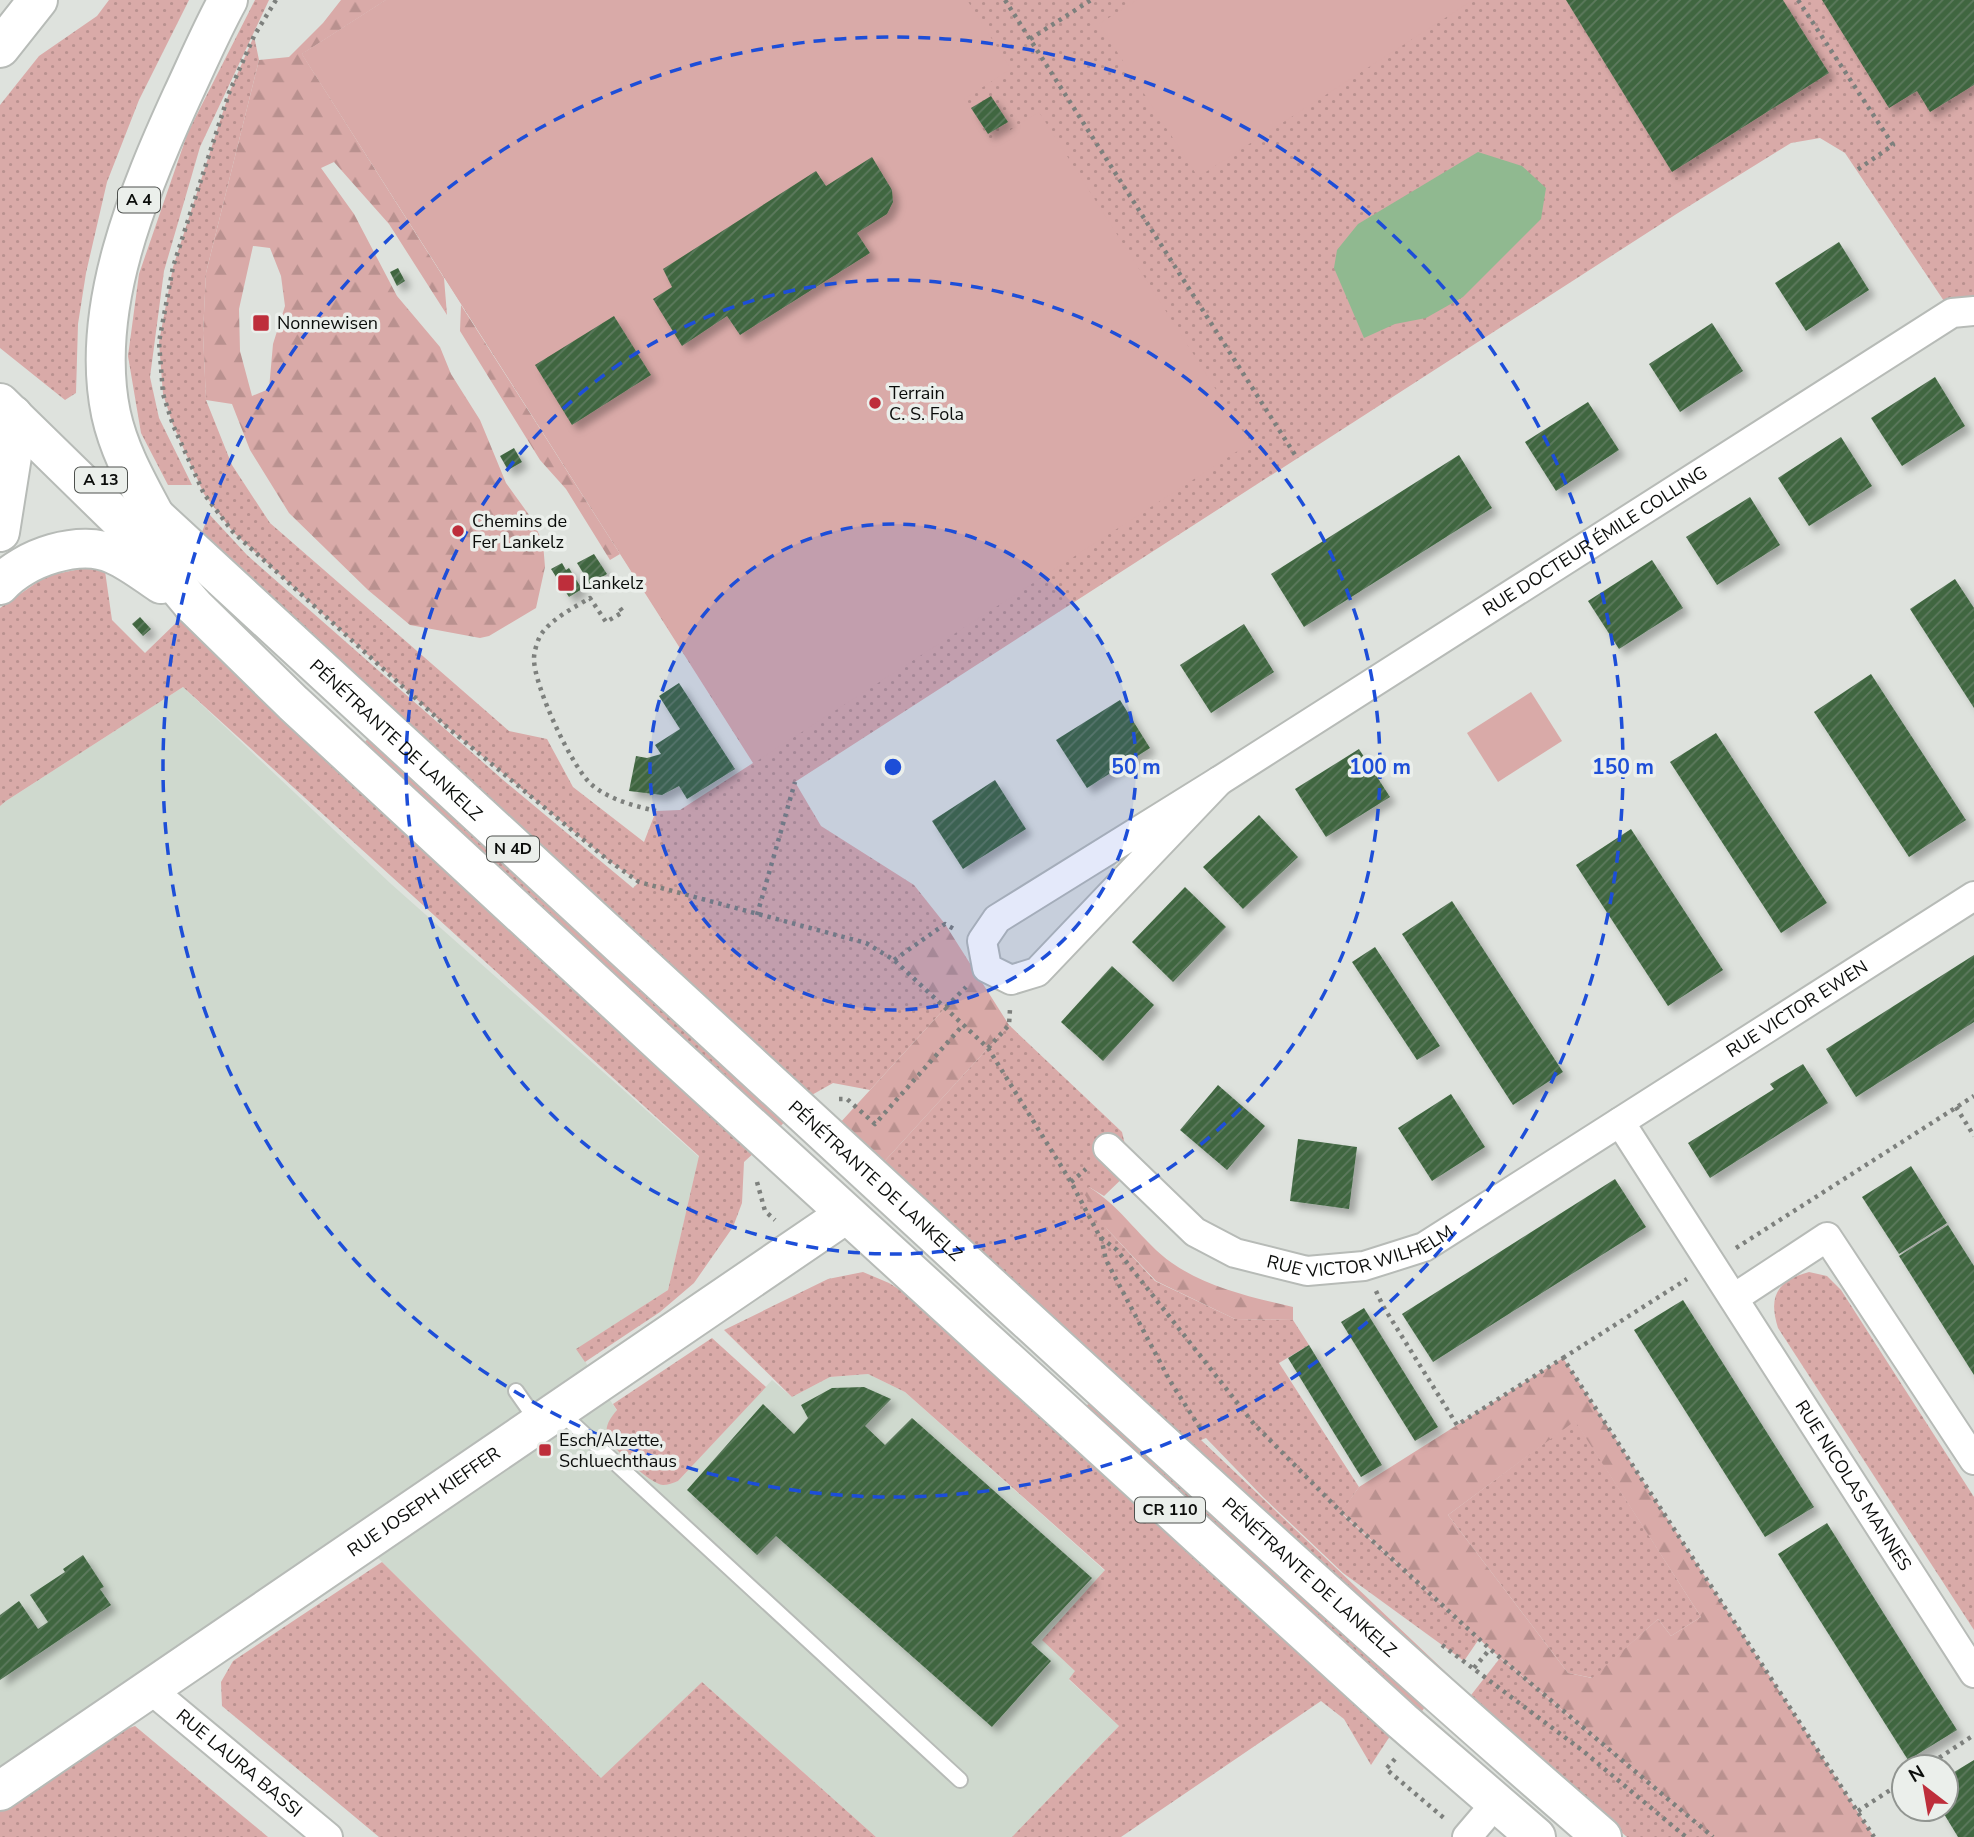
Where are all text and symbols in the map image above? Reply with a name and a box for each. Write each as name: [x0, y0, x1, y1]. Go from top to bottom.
road number: A 4: [118, 188, 160, 212]
place label: Nonnewisen: [277, 311, 378, 335]
marker: Nonnewisen: [251, 313, 271, 333]
place label: Terrain C. S. Fola: [889, 381, 964, 426]
marker: Terrain C. S. Fola: [867, 395, 883, 411]
street label: RUE DOCTEUR ÉMILE COLLING: [1478, 460, 1712, 622]
road number: A 13: [75, 467, 127, 492]
place label: Chemins de Fer Lankelz: [472, 509, 567, 554]
marker: Chemins de Fer Lankelz: [450, 523, 466, 539]
place label: Lankelz: [582, 571, 644, 595]
marker: Lankelz: [556, 573, 576, 593]
street label: PÉNÉTRANTE DE LANKELZ: [305, 654, 488, 826]
text: 50 m: [1111, 753, 1161, 781]
text: 100 m: [1349, 753, 1411, 781]
text: 150 m: [1592, 753, 1654, 781]
centre of rings: [881, 755, 905, 779]
road number: N 4D: [487, 836, 539, 862]
street label: RUE VICTOR EWEN: [1722, 955, 1873, 1063]
street label: PÉNÉTRANTE DE LANKELZ: [783, 1095, 967, 1266]
street label: RUE VICTOR WILHELM: [1264, 1220, 1458, 1283]
street label: RUE NICOLAS MANNES: [1790, 1395, 1917, 1575]
place label: Esch/Alzette, Schluechthaus: [559, 1428, 677, 1473]
street label: RUE JOSEPH KIEFFER: [343, 1441, 505, 1563]
marker: Esch/Alzette, Schluechthaus: [537, 1442, 553, 1458]
street label: PÉNÉTRANTE DE LANKELZ: [1217, 1492, 1402, 1663]
road number: CR 110: [1135, 1498, 1205, 1522]
street label: RUE LAURA BASSI: [171, 1704, 307, 1823]
north arrow: [1890, 1753, 1960, 1823]
text: N: [1904, 1759, 1930, 1789]

